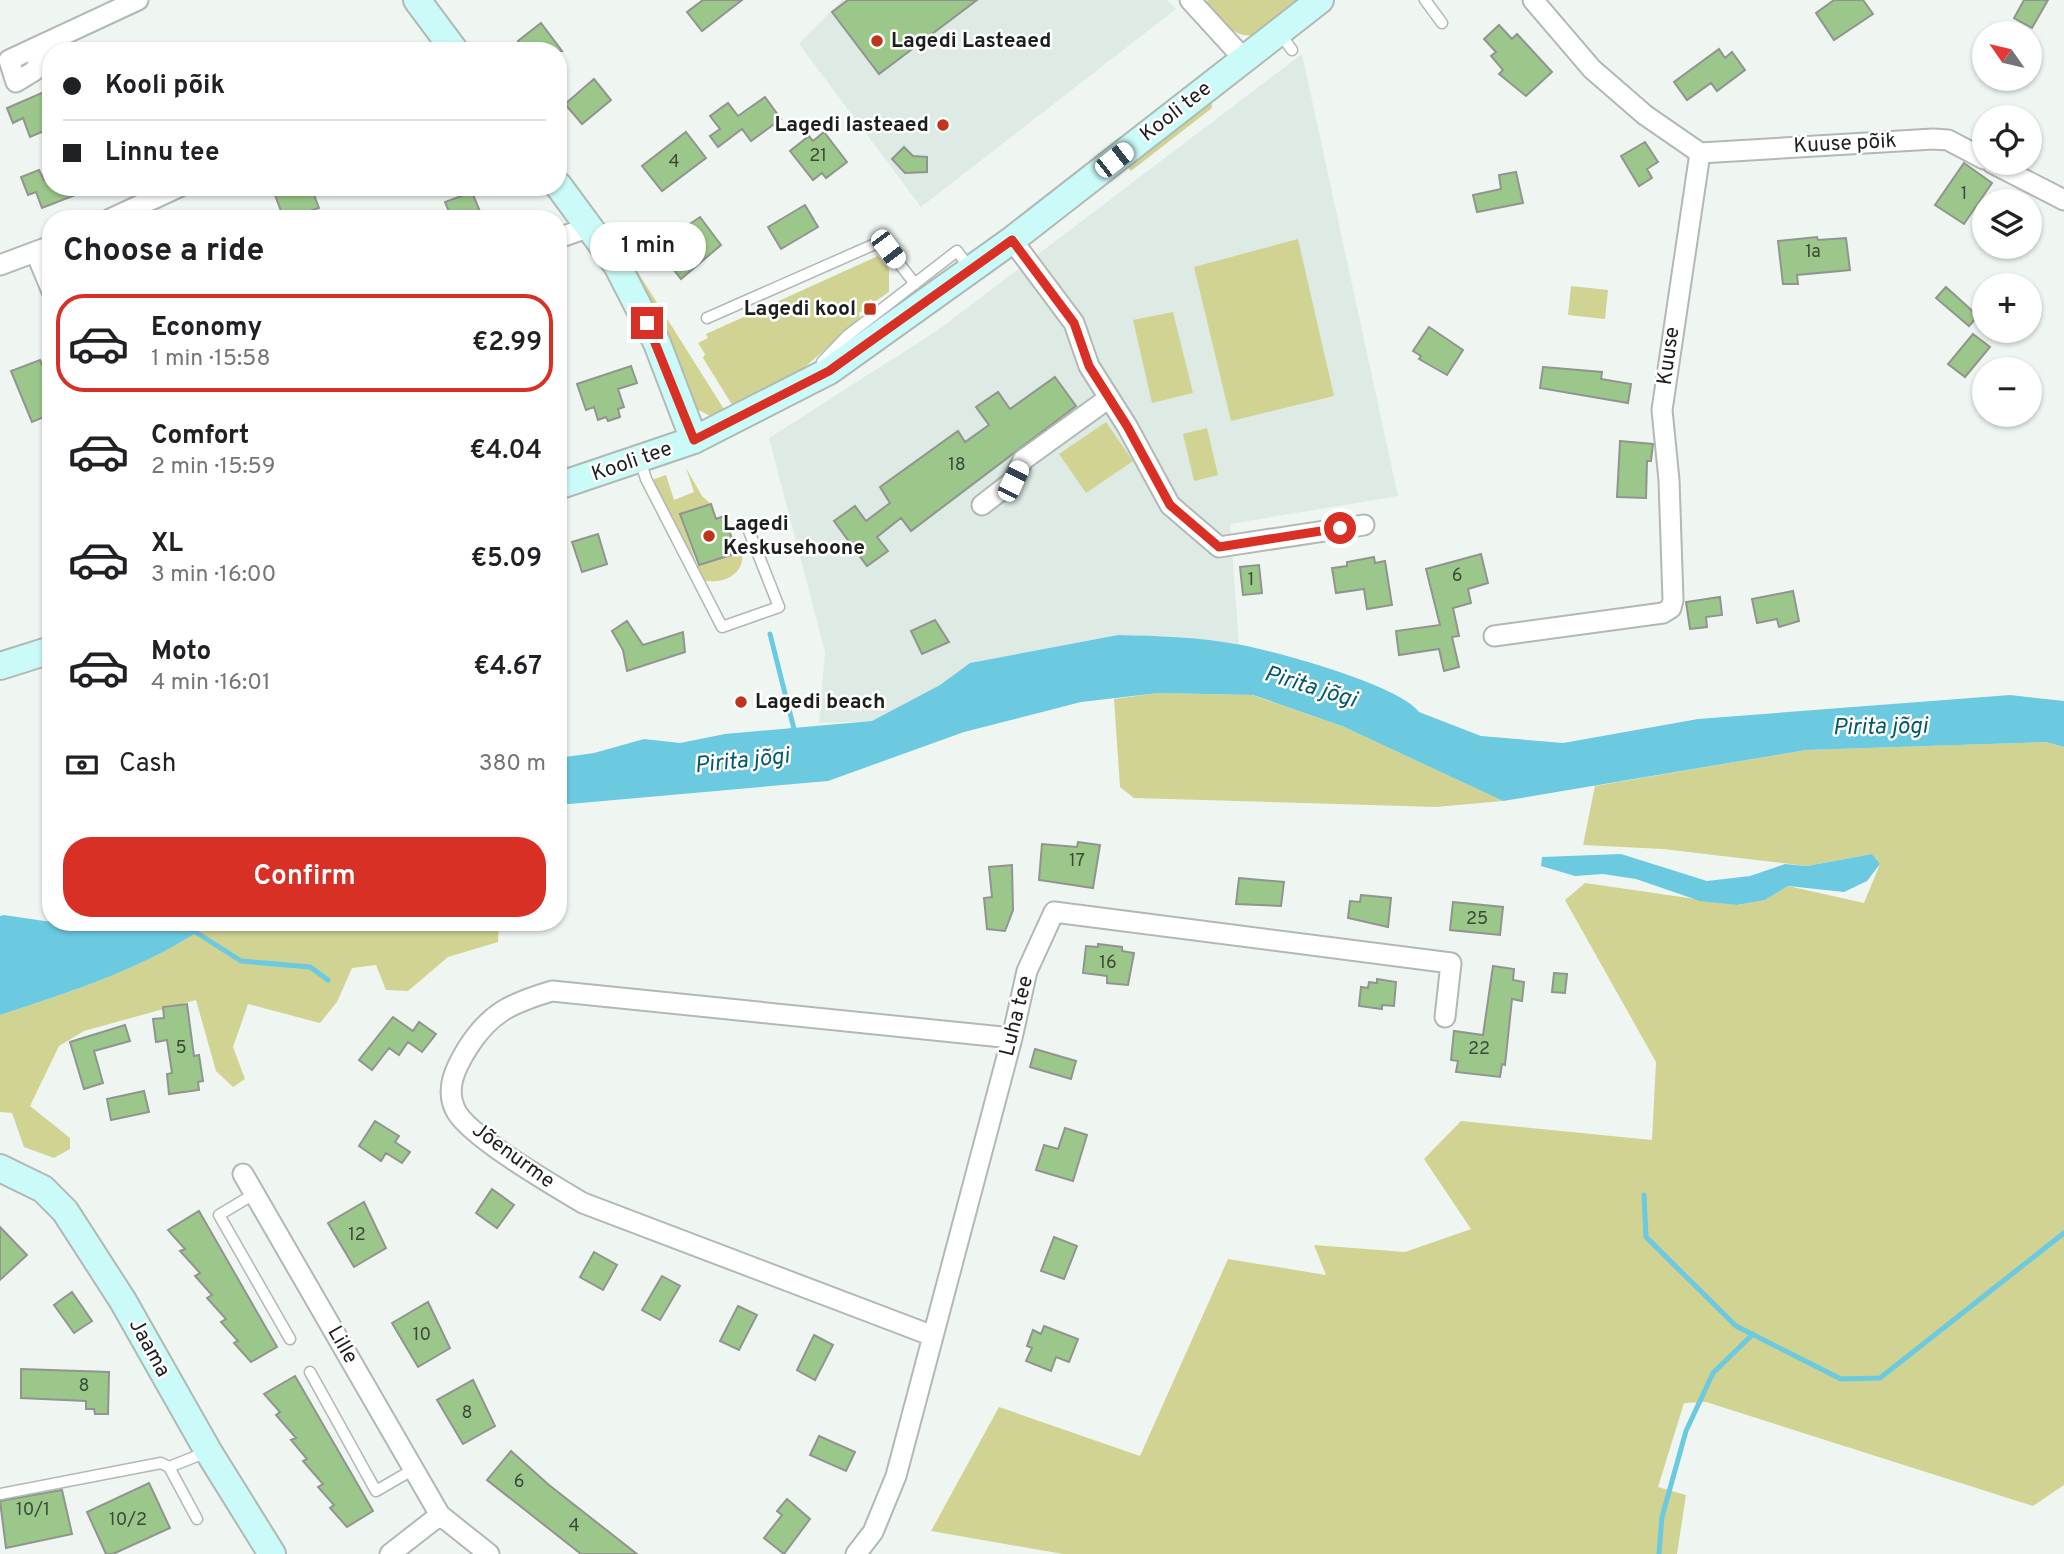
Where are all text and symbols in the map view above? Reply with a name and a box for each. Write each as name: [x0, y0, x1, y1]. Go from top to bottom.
north arrow: [1972, 21, 2042, 91]
map controls: [1972, 21, 2042, 427]
place label: Lagedi Lasteaed: [891, 28, 1051, 55]
marker: Lagedi Lasteaed: [869, 33, 885, 49]
text: Kooli põik: [105, 70, 225, 103]
street label: Kooli tee: [1135, 76, 1217, 148]
button: locate: [1972, 105, 2042, 175]
place label: Lagedi lasteaed: [774, 112, 929, 139]
marker: Lagedi lasteaed: [935, 117, 951, 133]
street label: Kuuse põik: [1793, 128, 1897, 160]
text: Linnu tee: [105, 137, 219, 170]
car: [1091, 139, 1138, 181]
house number: 21: [809, 145, 827, 168]
house number: 4: [668, 151, 680, 174]
house number: 1: [1961, 183, 1967, 206]
button: layers: [1972, 189, 2042, 259]
callout: 1 min: [589, 222, 705, 270]
car: [867, 226, 910, 272]
text: Choose a ride: [63, 232, 264, 272]
text: 1 min: [621, 232, 675, 261]
house number: 1a: [1805, 241, 1821, 264]
button: +: [1972, 273, 2042, 343]
place label: Lagedi kool: [744, 296, 856, 323]
marker: Lagedi kool: [862, 301, 878, 317]
route end: [631, 307, 663, 339]
icon: car: [67, 312, 130, 375]
text: Economy: [151, 312, 262, 345]
street label: Kuuse: [1652, 325, 1686, 387]
text: €2.99: [472, 327, 542, 360]
text: 1 min · 15:58: [151, 345, 270, 374]
button: −: [1972, 357, 2042, 427]
icon: car: [67, 420, 130, 483]
text: Comfort: [151, 420, 249, 453]
text: €4.04: [469, 435, 542, 468]
street label: Kooli tee: [588, 436, 676, 488]
text: 2 min · 15:59: [151, 453, 275, 482]
house number: 18: [948, 454, 966, 477]
car: [995, 458, 1032, 504]
place label: Lagedi Keskusehoone: [723, 511, 865, 562]
route start: [1324, 512, 1356, 544]
icon: car: [67, 528, 130, 591]
text: XL: [151, 528, 183, 561]
marker: Lagedi Keskusehoone: [701, 528, 717, 544]
text: €5.09: [471, 543, 542, 576]
text: 3 min · 16:00: [151, 561, 276, 590]
house number: 6: [1452, 565, 1462, 588]
house number: 1: [1248, 569, 1254, 592]
icon: car: [67, 636, 130, 699]
text: Moto: [151, 636, 211, 669]
text: €4.67: [474, 651, 542, 684]
water label: Pirita jõgi: [1260, 660, 1361, 716]
text: 4 min · 16:01: [151, 669, 271, 698]
place label: Lagedi beach: [755, 689, 885, 716]
marker: Lagedi beach: [733, 694, 749, 710]
water label: Pirita jõgi: [1832, 713, 1929, 743]
water label: Pirita jõgi: [693, 742, 792, 781]
icon: cash: [63, 746, 101, 784]
text: Cash: [119, 748, 176, 781]
text: 380 m: [479, 750, 546, 779]
button: Confirm: [63, 837, 546, 917]
house number: 17: [1069, 850, 1085, 873]
house number: 25: [1466, 908, 1488, 931]
house number: 16: [1099, 952, 1117, 975]
street label: Luha tee: [994, 973, 1040, 1059]
house number: 5: [175, 1037, 187, 1060]
house number: 22: [1468, 1038, 1490, 1061]
street label: Jõenurme: [466, 1117, 560, 1195]
house number: 12: [348, 1224, 366, 1247]
street label: Jaama: [122, 1314, 176, 1382]
street label: Lille: [320, 1321, 364, 1369]
house number: 10: [413, 1324, 431, 1347]
house number: 8: [79, 1375, 90, 1398]
house number: 8: [462, 1402, 473, 1425]
house number: 6: [514, 1471, 524, 1494]
house number: 10/1: [16, 1499, 50, 1522]
house number: 10/2: [109, 1509, 147, 1532]
house number: 4: [568, 1515, 580, 1538]

